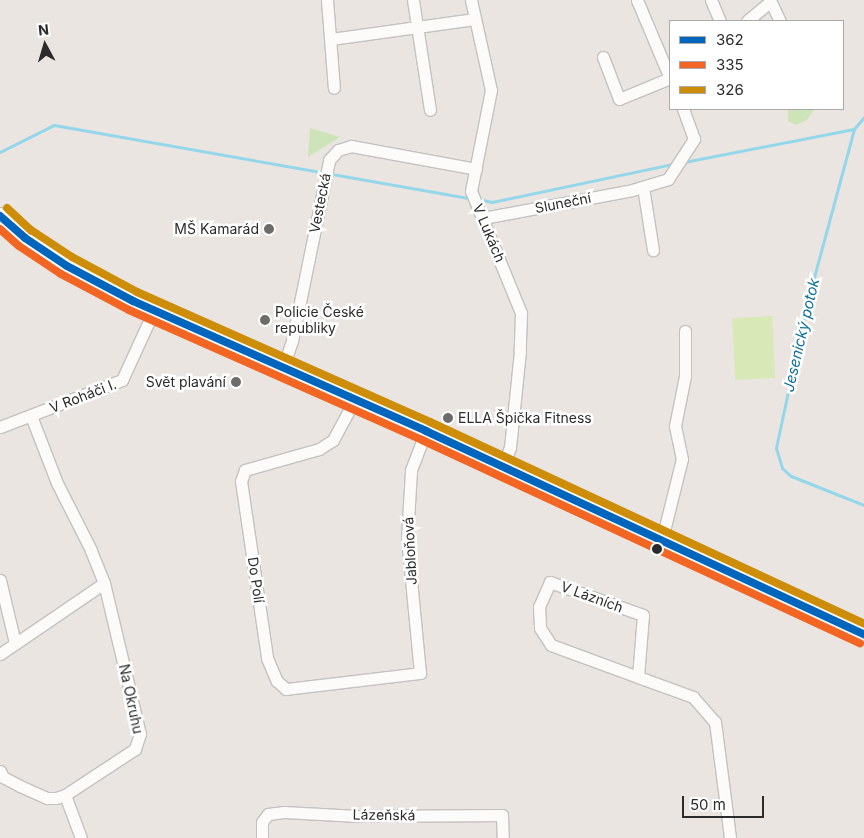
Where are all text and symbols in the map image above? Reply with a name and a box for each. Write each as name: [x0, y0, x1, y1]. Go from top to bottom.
north arrow: [20, 20, 70, 70]
legend: [669, 20, 844, 110]
text: N: [37, 21, 50, 39]
text: 362: [716, 30, 744, 49]
text: 335: [716, 55, 744, 74]
text: 326: [716, 80, 744, 99]
street label: Vestecká: [306, 172, 334, 234]
street label: Sluneční: [534, 189, 592, 217]
street label: V Lukách: [469, 201, 509, 265]
place label: MŠ Kamarád: [174, 221, 259, 237]
marker: MŠ Kamarád: [263, 223, 275, 235]
water label: Jesenický potok: [779, 276, 823, 394]
place label: Policie České republiky: [275, 304, 364, 336]
marker: Policie České republiky: [259, 314, 271, 326]
place label: Svět plavání: [146, 374, 226, 390]
street label: V Roháči I.: [47, 376, 119, 416]
marker: Svět plavání: [230, 376, 242, 388]
place label: ELLA Špička Fitness: [458, 410, 592, 426]
marker: ELLA Špička Fitness: [442, 412, 454, 424]
street label: Jabloňová: [400, 516, 420, 586]
unlabelled marker: [652, 544, 662, 554]
street label: Do Polí: [244, 556, 268, 604]
street label: V Lázních: [559, 578, 625, 616]
street label: Na Okruhu: [115, 663, 147, 735]
scale bar: [684, 786, 766, 818]
text: 50 m: [690, 795, 726, 814]
street label: Lázeňská: [353, 806, 415, 824]

